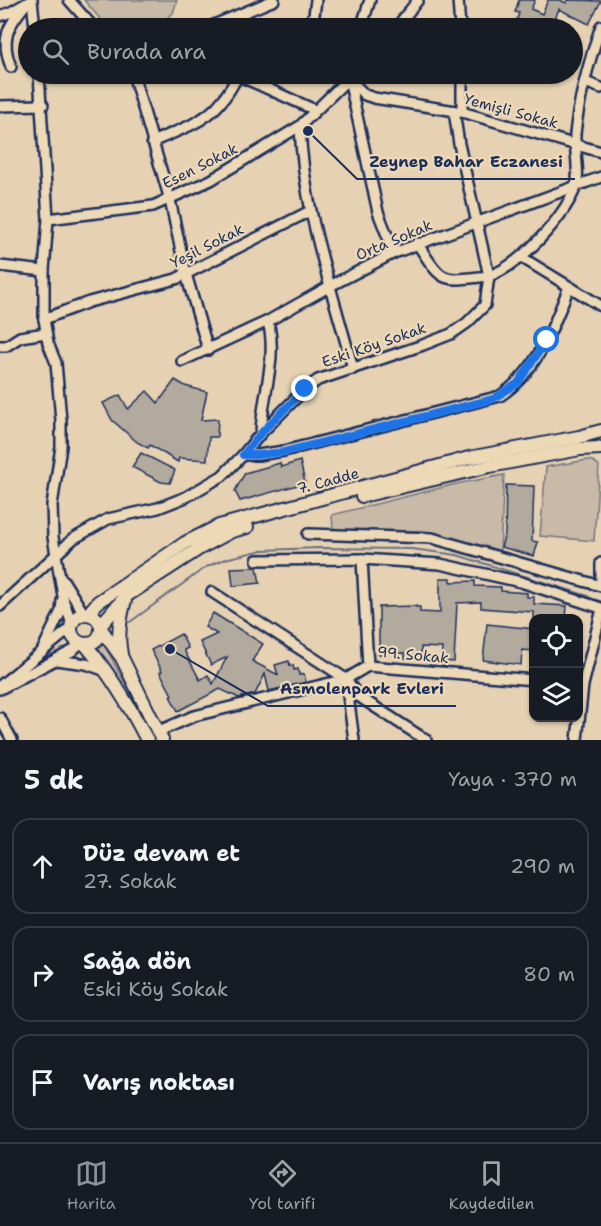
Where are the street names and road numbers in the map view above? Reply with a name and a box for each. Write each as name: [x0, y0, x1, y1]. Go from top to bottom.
street label: Yemişli Sokak: [462, 89, 560, 133]
street label: Esen Sokak: [159, 138, 241, 194]
street label: Orta Sokak: [353, 215, 435, 265]
street label: Yeşil Sokak: [167, 219, 247, 273]
street label: Eski Köy Sokak: [319, 318, 429, 372]
street label: 7. Cadde: [295, 463, 361, 499]
street label: 99. Sokak: [376, 642, 450, 668]

